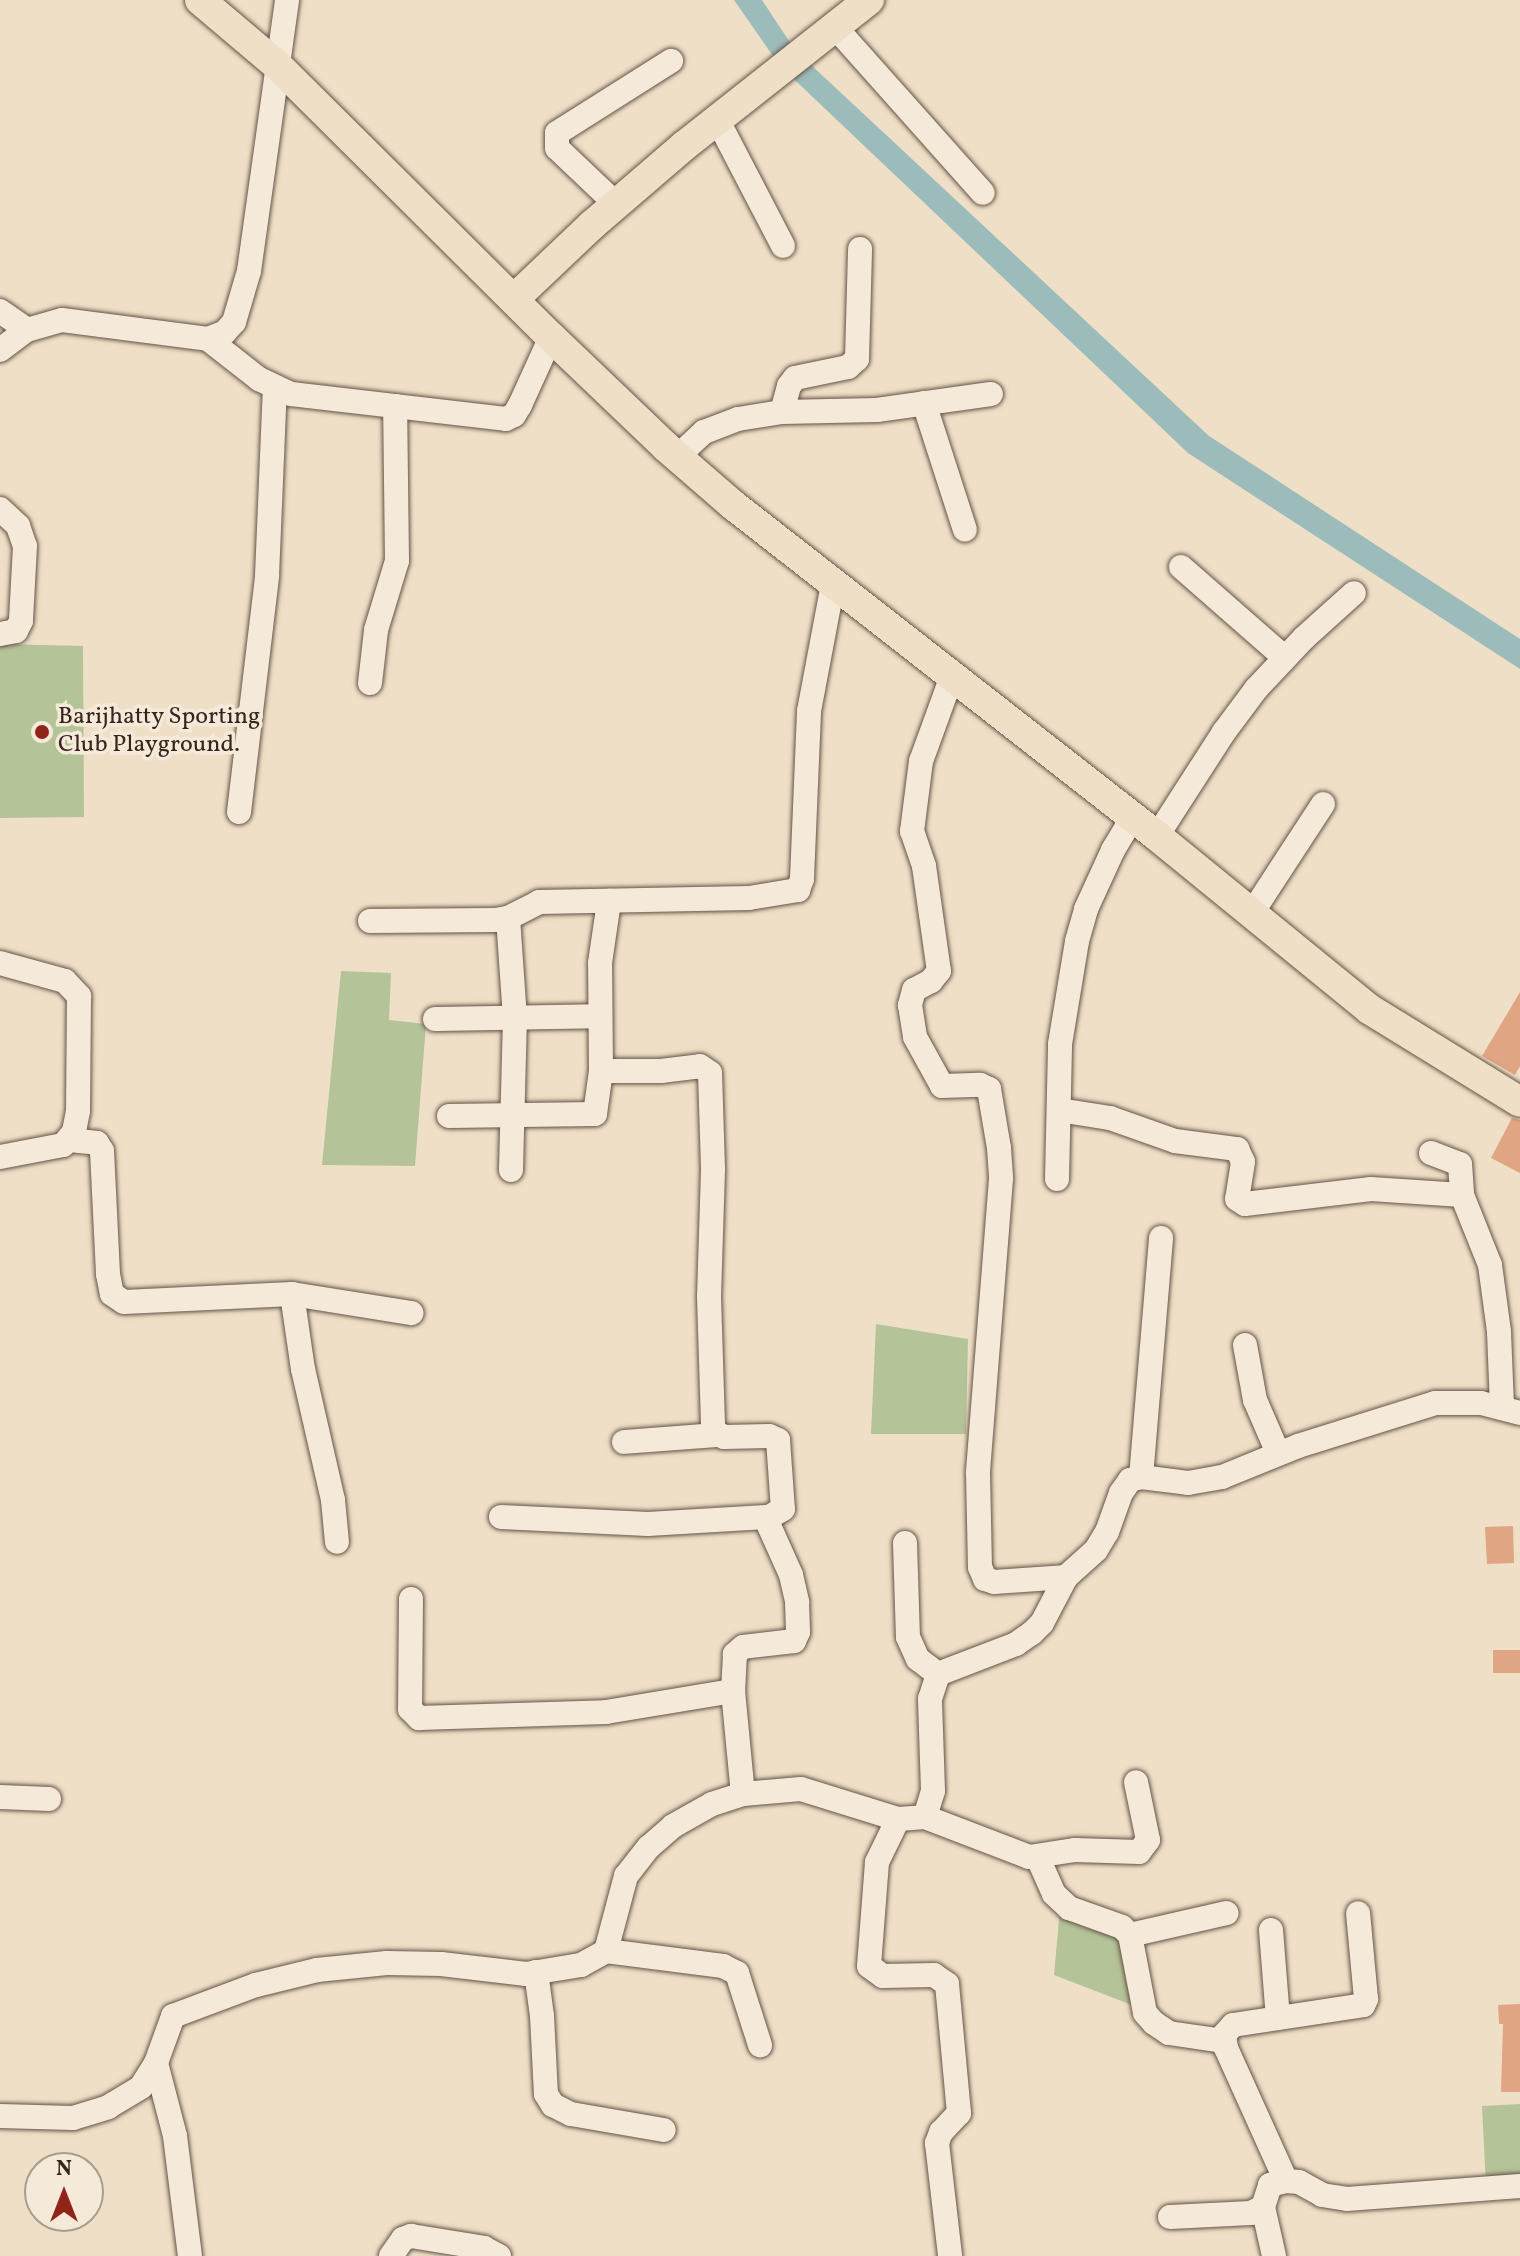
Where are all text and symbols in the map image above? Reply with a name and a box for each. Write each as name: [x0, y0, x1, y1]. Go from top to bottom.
place label: Barijhatty Sporting Club Playground.: [58, 704, 261, 760]
marker: Barijhatty Sporting Club Playground.: [33, 723, 51, 741]
north arrow: [24, 2152, 104, 2232]
text: N: [56, 2154, 72, 2185]

